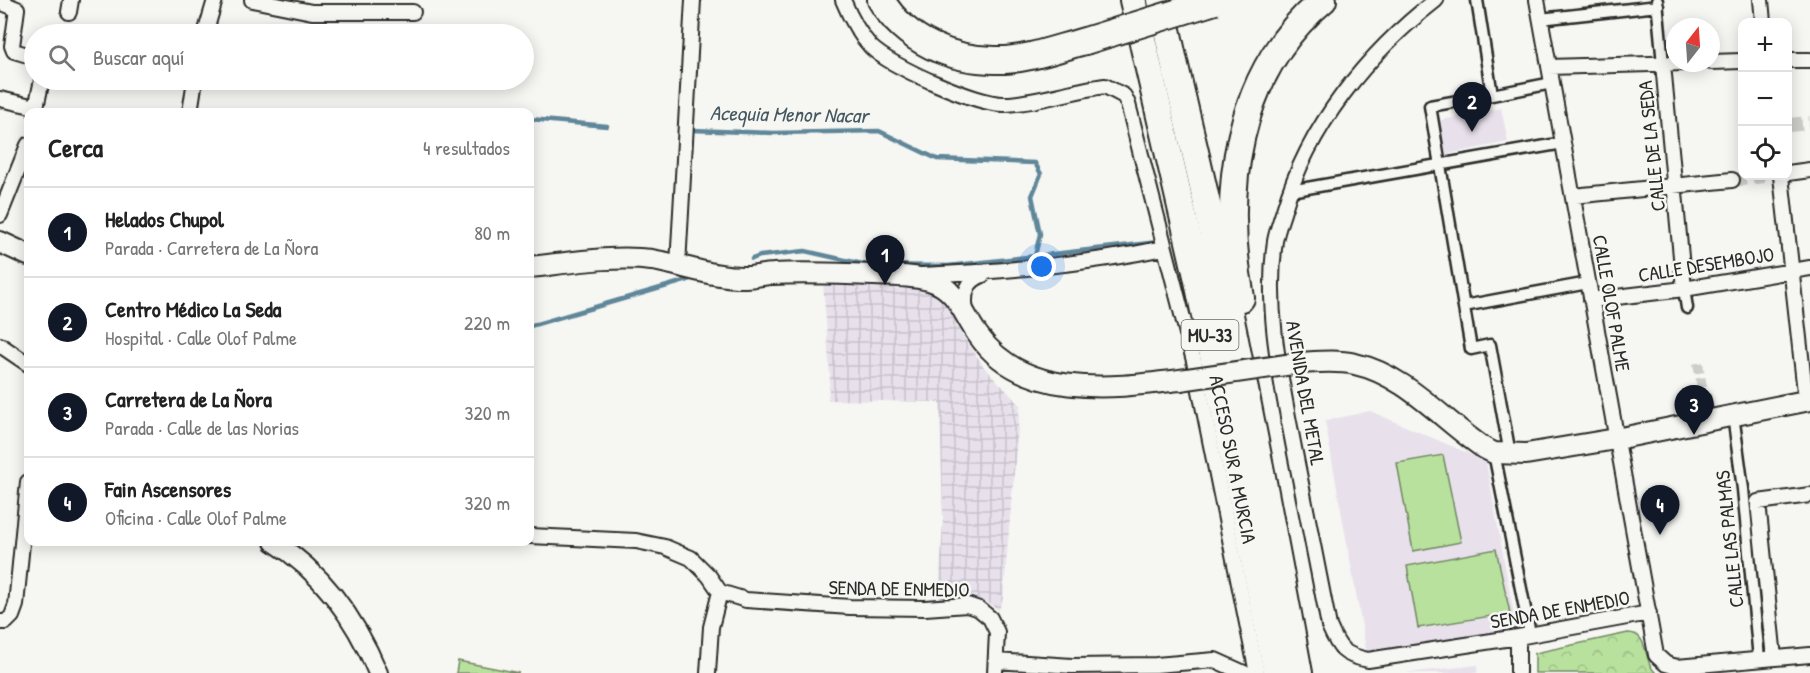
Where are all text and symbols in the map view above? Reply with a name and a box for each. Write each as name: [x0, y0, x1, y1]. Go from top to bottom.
north arrow: [1666, 18, 1720, 72]
map controls: [1738, 18, 1792, 180]
button: +: [1738, 18, 1792, 72]
search box: [24, 24, 534, 90]
icon: search: [45, 41, 78, 74]
text: Buscar aquí: [93, 42, 185, 72]
button: −: [1738, 72, 1792, 126]
street label: CALLE DE LA SEDA: [1631, 79, 1671, 213]
pin: 2: [1452, 82, 1492, 132]
water label: Acequia Menor Nacar: [710, 98, 871, 130]
button: locate: [1738, 126, 1792, 180]
text: Cerca: [48, 130, 103, 165]
text: 4 resultados: [423, 134, 510, 161]
text: Helados Chupol: [105, 204, 224, 234]
text: 1: [64, 219, 71, 246]
text: 80 m: [474, 219, 510, 246]
street label: CALLE OLOF PALME: [1587, 233, 1637, 374]
text: Parada · Carretera de La Ñora: [105, 234, 318, 261]
pin: 1: [866, 236, 904, 285]
street label: CALLE DESEMBOJO: [1636, 240, 1776, 288]
your location: [1027, 252, 1056, 281]
text: Centro Médico La Seda: [105, 294, 281, 324]
text: 2: [63, 309, 72, 336]
text: 220 m: [464, 309, 510, 336]
street label: AVENIDA DEL METAL: [1280, 318, 1332, 468]
road number: MU-33: [1182, 320, 1238, 350]
text: Hospital · Calle Olof Palme: [105, 324, 297, 351]
street label: ACCESO SUR A MURCIA: [1204, 372, 1264, 546]
text: Carretera de La Ñora: [105, 384, 272, 414]
pin: 3: [1674, 386, 1714, 435]
text: 3: [63, 399, 72, 426]
text: 320 m: [465, 399, 510, 426]
text: Parada · Calle de las Norias: [105, 414, 299, 441]
street label: CALLE LAS PALMAS: [1708, 469, 1750, 609]
text: Fain Ascensores: [105, 474, 231, 504]
pin: 4: [1640, 486, 1680, 535]
text: 4: [64, 489, 71, 516]
text: 320 m: [465, 489, 510, 516]
text: Oficina · Calle Olof Palme: [105, 504, 287, 531]
street label: SENDA DE ENMEDIO: [828, 573, 970, 603]
street label: SENDA DE ENMEDIO: [1488, 583, 1632, 635]

